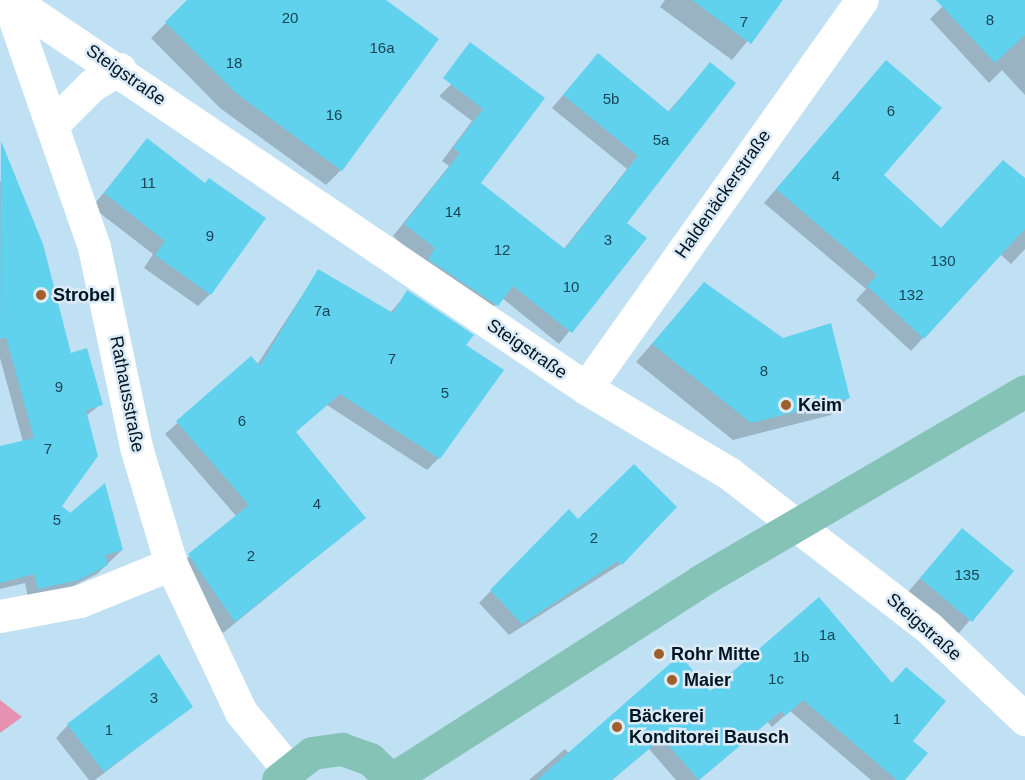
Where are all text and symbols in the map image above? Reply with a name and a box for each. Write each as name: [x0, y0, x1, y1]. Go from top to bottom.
house number: 20: [282, 9, 298, 27]
house number: 8: [986, 11, 994, 29]
house number: 7: [740, 13, 748, 31]
house number: 16a: [369, 39, 395, 57]
street label: Steigstraße: [82, 40, 170, 110]
house number: 18: [226, 54, 242, 72]
house number: 5b: [603, 90, 619, 108]
house number: 6: [887, 102, 895, 120]
house number: 16: [326, 106, 342, 124]
street label: Haldenäckerstraße: [671, 126, 775, 262]
house number: 5a: [653, 131, 669, 149]
house number: 4: [832, 167, 840, 185]
house number: 11: [140, 174, 156, 192]
house number: 14: [445, 203, 461, 221]
house number: 9: [206, 227, 214, 245]
house number: 3: [604, 231, 612, 249]
house number: 12: [494, 241, 510, 259]
house number: 130: [930, 252, 956, 270]
house number: 10: [563, 278, 579, 296]
place label: Strobel: [53, 284, 115, 306]
house number: 132: [898, 286, 924, 304]
marker: Strobel: [34, 288, 48, 302]
house number: 7a: [314, 302, 330, 320]
street label: Steigstraße: [483, 314, 571, 384]
street label: Rathausstraße: [105, 334, 149, 454]
house number: 7: [388, 350, 396, 368]
house number: 8: [760, 362, 768, 380]
house number: 9: [55, 378, 63, 396]
house number: 5: [441, 384, 449, 402]
place label: Keim: [798, 394, 842, 416]
marker: Keim: [779, 398, 793, 412]
house number: 6: [238, 412, 246, 430]
house number: 7: [44, 440, 52, 458]
house number: 4: [313, 495, 321, 513]
house number: 5: [53, 511, 61, 529]
house number: 2: [590, 529, 598, 547]
house number: 2: [247, 547, 255, 565]
house number: 135: [954, 566, 980, 584]
street label: Steigstraße: [882, 589, 966, 665]
house number: 1a: [819, 626, 835, 644]
place label: Rohr Mitte: [671, 643, 760, 665]
marker: Rohr Mitte: [652, 647, 666, 661]
house number: 1b: [793, 648, 809, 666]
place label: Maier: [684, 669, 731, 691]
house number: 1c: [768, 670, 784, 688]
marker: Maier: [665, 673, 679, 687]
house number: 3: [150, 689, 158, 707]
place label: Bäckerei Konditorei Bausch: [629, 706, 789, 748]
house number: 1: [893, 710, 901, 728]
marker: Bäckerei Konditorei Bausch: [610, 720, 624, 734]
house number: 1: [105, 721, 113, 739]

